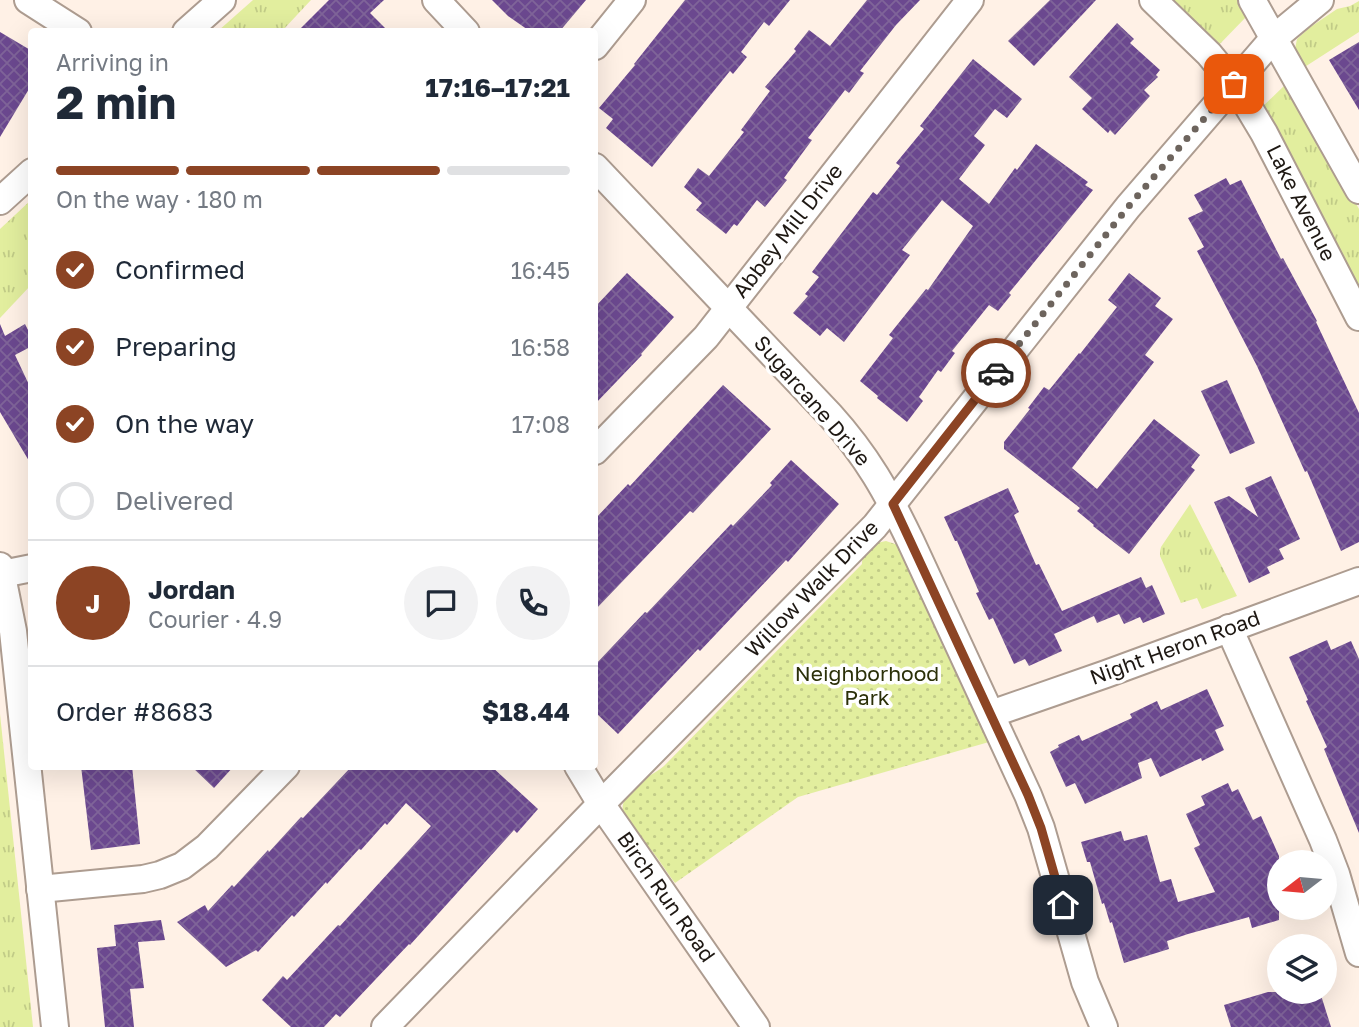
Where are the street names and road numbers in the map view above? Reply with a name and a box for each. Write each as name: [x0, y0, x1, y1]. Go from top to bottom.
street label: Lake Avenue: [1261, 140, 1342, 265]
street label: Abbey Mill Drive: [727, 158, 848, 303]
street label: Sugarcane Drive: [749, 330, 877, 471]
street label: Willow Walk Drive: [739, 514, 883, 662]
street label: Night Heron Road: [1086, 604, 1263, 690]
street label: Birch Run Road: [612, 826, 721, 967]

